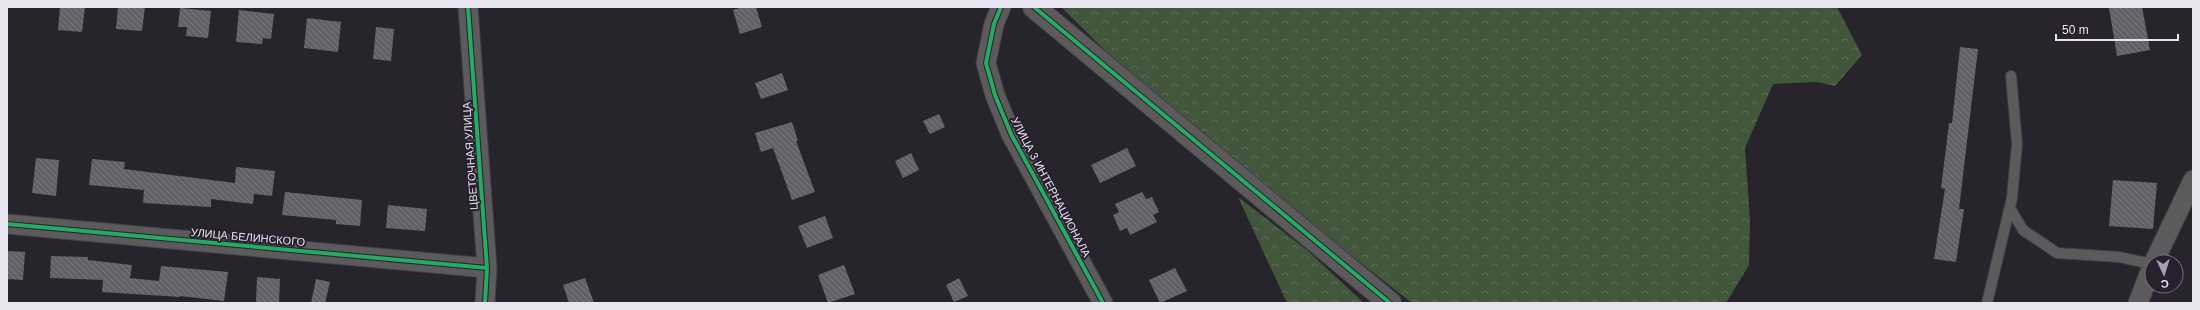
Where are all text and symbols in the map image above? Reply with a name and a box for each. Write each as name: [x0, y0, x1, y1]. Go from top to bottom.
scale bar: [2056, 16, 2178, 42]
text: 50 m: [2062, 23, 2089, 37]
street label: ЦВЕТОЧНАЯ УЛИЦА: [460, 101, 480, 210]
street label: УЛИЦА 3 ИНТЕРНАЦИОНАЛА: [1009, 115, 1093, 260]
street label: УЛИЦА БЕЛИНСКОГО: [190, 226, 306, 248]
north arrow: [2144, 254, 2184, 294]
text: С: [2160, 278, 2169, 290]

